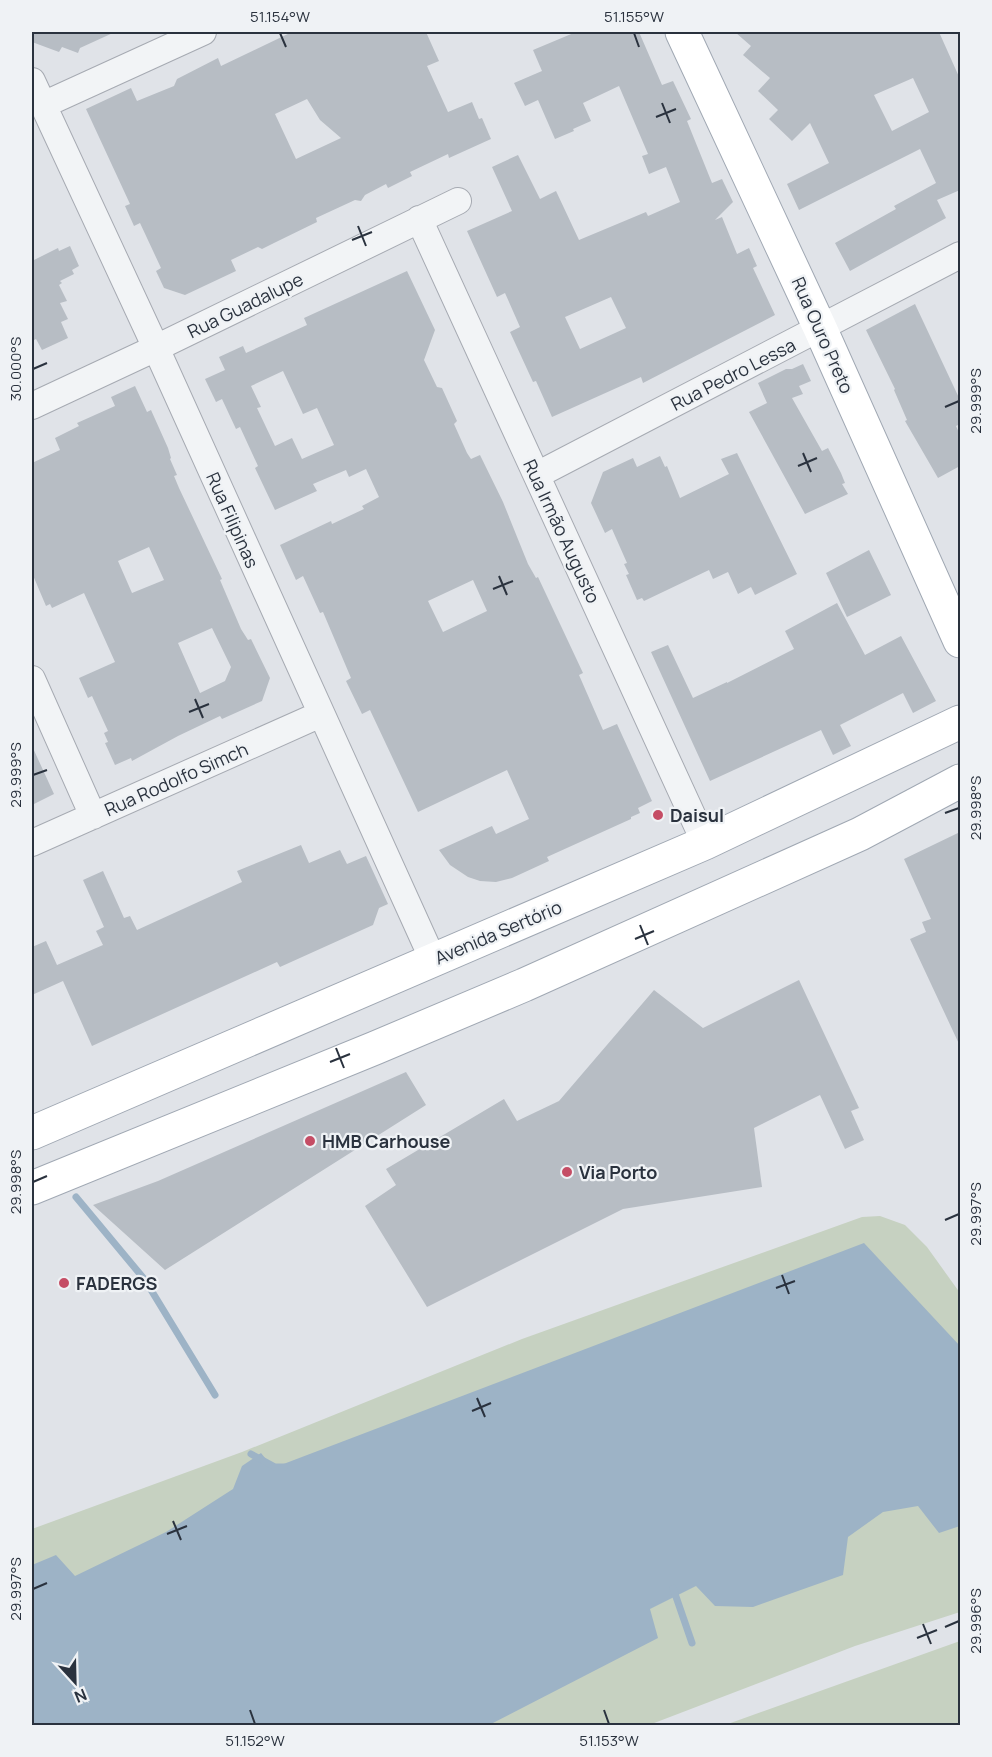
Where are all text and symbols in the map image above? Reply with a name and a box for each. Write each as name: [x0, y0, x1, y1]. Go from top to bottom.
text: 51.154°W: [250, 6, 310, 27]
text: 51.155°W: [604, 6, 664, 27]
street label: Rua Guadalupe: [183, 267, 307, 343]
street label: Rua Ouro Preto: [787, 273, 859, 397]
street label: Rua Pedro Lessa: [667, 332, 799, 416]
text: 30.000°S: [5, 337, 26, 401]
text: 29.999°S: [965, 368, 986, 434]
street label: Rua Irmão Augusto: [518, 455, 606, 607]
street label: Rua Filipinas: [201, 468, 265, 572]
street label: Rua Rodolfo Simch: [101, 737, 251, 821]
text: 29.999°S: [5, 742, 26, 808]
text: 29.998°S: [965, 776, 986, 840]
place label: Daisul: [670, 803, 724, 827]
marker: Daisul: [651, 808, 665, 822]
street label: Avenida Sertório: [431, 894, 565, 970]
place label: HMB Carhouse: [322, 1129, 451, 1153]
marker: HMB Carhouse: [303, 1134, 317, 1148]
text: 29.998°S: [5, 1150, 26, 1214]
place label: Via Porto: [579, 1160, 657, 1184]
marker: Via Porto: [560, 1165, 574, 1179]
text: 29.997°S: [965, 1182, 986, 1246]
place label: FADERGS: [76, 1271, 158, 1295]
marker: FADERGS: [57, 1276, 71, 1290]
text: 29.997°S: [5, 1557, 26, 1621]
text: 29.996°S: [965, 1588, 986, 1654]
north arrow: [45, 1652, 105, 1712]
text: N: [71, 1684, 90, 1708]
text: 51.152°W: [225, 1730, 285, 1751]
text: 51.153°W: [579, 1730, 639, 1751]

